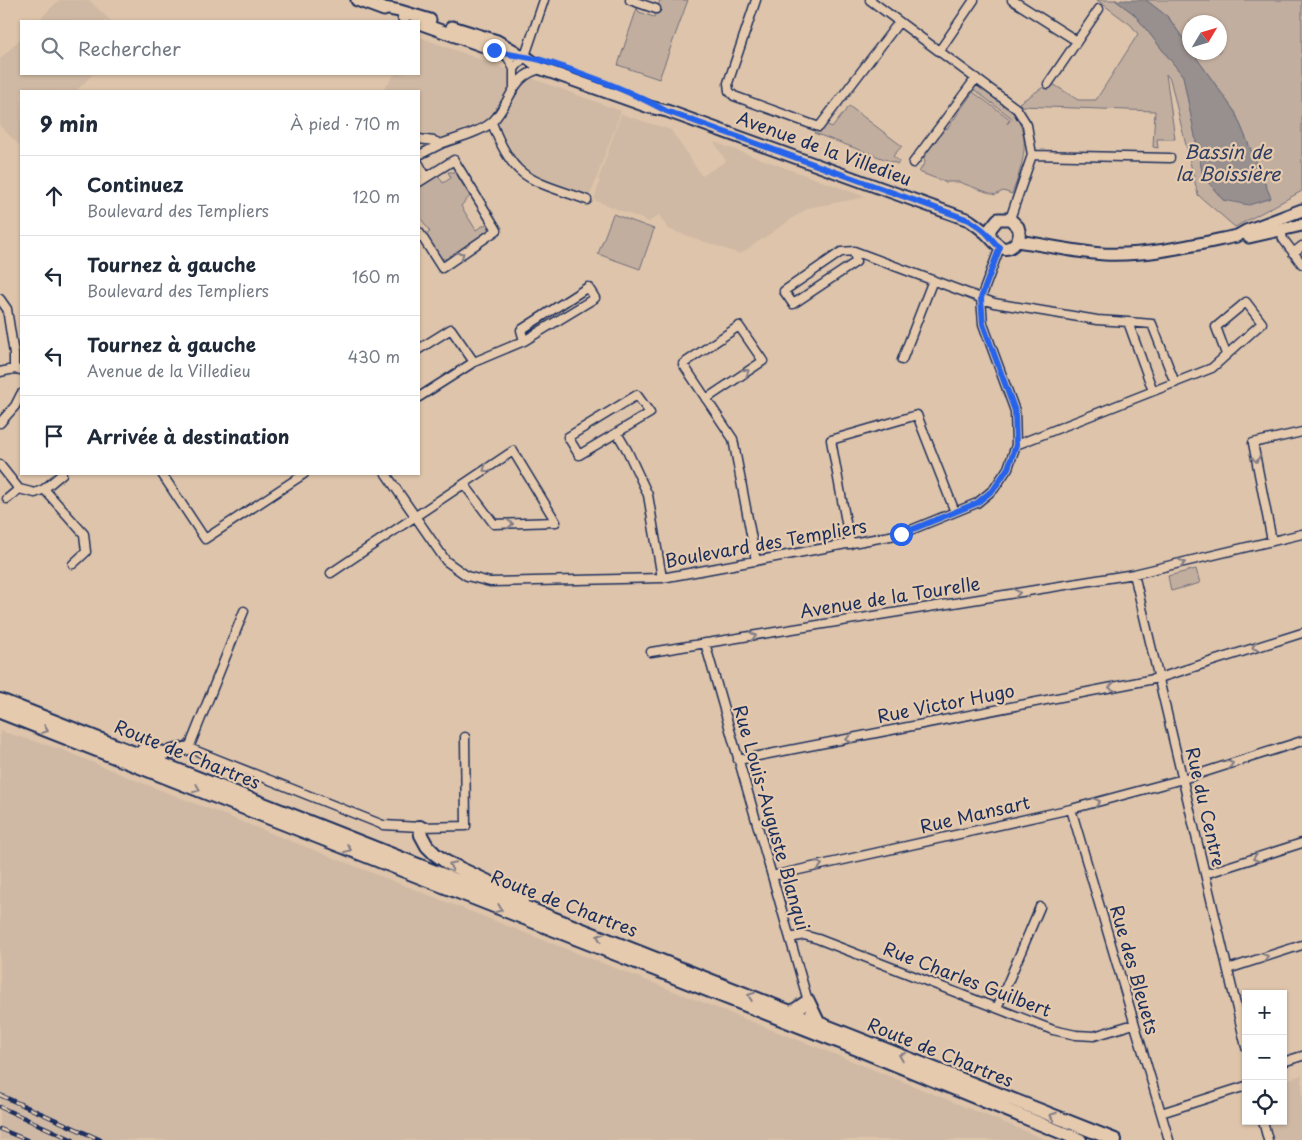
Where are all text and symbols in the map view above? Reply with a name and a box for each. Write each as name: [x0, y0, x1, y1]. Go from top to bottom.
north arrow: [1182, 15, 1227, 60]
search box: [20, 20, 420, 75]
icon: search: [38, 34, 66, 62]
text: Rechercher: [78, 34, 181, 62]
route end: [483, 39, 506, 62]
street label: Avenue de la Villedieu: [733, 103, 916, 192]
text: 9 min: [40, 107, 98, 139]
text: À pied · 710 m: [290, 111, 400, 135]
water label: Bassin de la Boissière: [1176, 137, 1281, 187]
text: Continuez: [87, 170, 184, 198]
icon: ahead: [40, 182, 68, 210]
text: 120 m: [353, 184, 400, 208]
text: Boulevard des Templiers: [87, 198, 269, 222]
text: Tournez à gauche: [87, 250, 256, 278]
one-way arrow: [455, 252, 465, 261]
icon: left: [40, 262, 68, 290]
text: 160 m: [352, 264, 400, 288]
text: Boulevard des Templiers: [87, 278, 269, 302]
text: Tournez à gauche: [87, 330, 256, 358]
icon: left: [40, 342, 68, 370]
text: 430 m: [348, 344, 400, 368]
text: Avenue de la Villedieu: [87, 358, 251, 382]
one-way arrow: [741, 369, 750, 378]
icon: arrive: [40, 422, 68, 450]
text: Arrivée à destination: [87, 422, 290, 450]
one-way arrow: [1251, 454, 1261, 463]
one-way arrow: [482, 463, 492, 472]
street label: Boulevard des Templiers: [663, 511, 869, 574]
one-way arrow: [506, 519, 514, 529]
route start: [890, 523, 913, 546]
one-way arrow: [1177, 558, 1186, 569]
street label: Avenue de la Tourelle: [798, 569, 982, 624]
one-way arrow: [1014, 588, 1022, 599]
one-way arrow: [749, 631, 758, 641]
one-way arrow: [1252, 642, 1260, 652]
street label: Rue Victor Hugo: [875, 676, 1017, 729]
one-way arrow: [1107, 681, 1116, 692]
street label: Rue Louis-Auguste Blanqui: [727, 702, 818, 933]
street label: Route de Chartres: [110, 712, 265, 795]
one-way arrow: [41, 724, 49, 734]
one-way arrow: [845, 733, 854, 743]
street label: Rue du Centre: [1180, 744, 1233, 869]
one-way arrow: [1225, 760, 1233, 770]
one-way arrow: [192, 783, 201, 793]
street label: Rue Mansart: [917, 788, 1032, 839]
one-way arrow: [1093, 797, 1102, 808]
one-way arrow: [343, 843, 352, 853]
one-way arrow: [1252, 852, 1260, 862]
one-way arrow: [815, 860, 824, 871]
one-way arrow: [448, 861, 457, 871]
street label: Route de Chartres: [487, 862, 642, 943]
one-way arrow: [494, 902, 503, 913]
street label: Rue des Bleuets: [1104, 902, 1167, 1038]
one-way arrow: [596, 932, 605, 943]
street label: Rue Charles Guilbert: [880, 934, 1055, 1023]
one-way arrow: [1260, 952, 1269, 962]
map controls: [1242, 990, 1287, 1125]
button: +: [1242, 990, 1287, 1035]
one-way arrow: [747, 992, 756, 1002]
street label: Route de Chartres: [863, 1010, 1018, 1093]
button: −: [1242, 1035, 1287, 1080]
one-way arrow: [898, 1052, 907, 1063]
button: locate: [1242, 1080, 1287, 1125]
one-way arrow: [1049, 1112, 1058, 1122]

